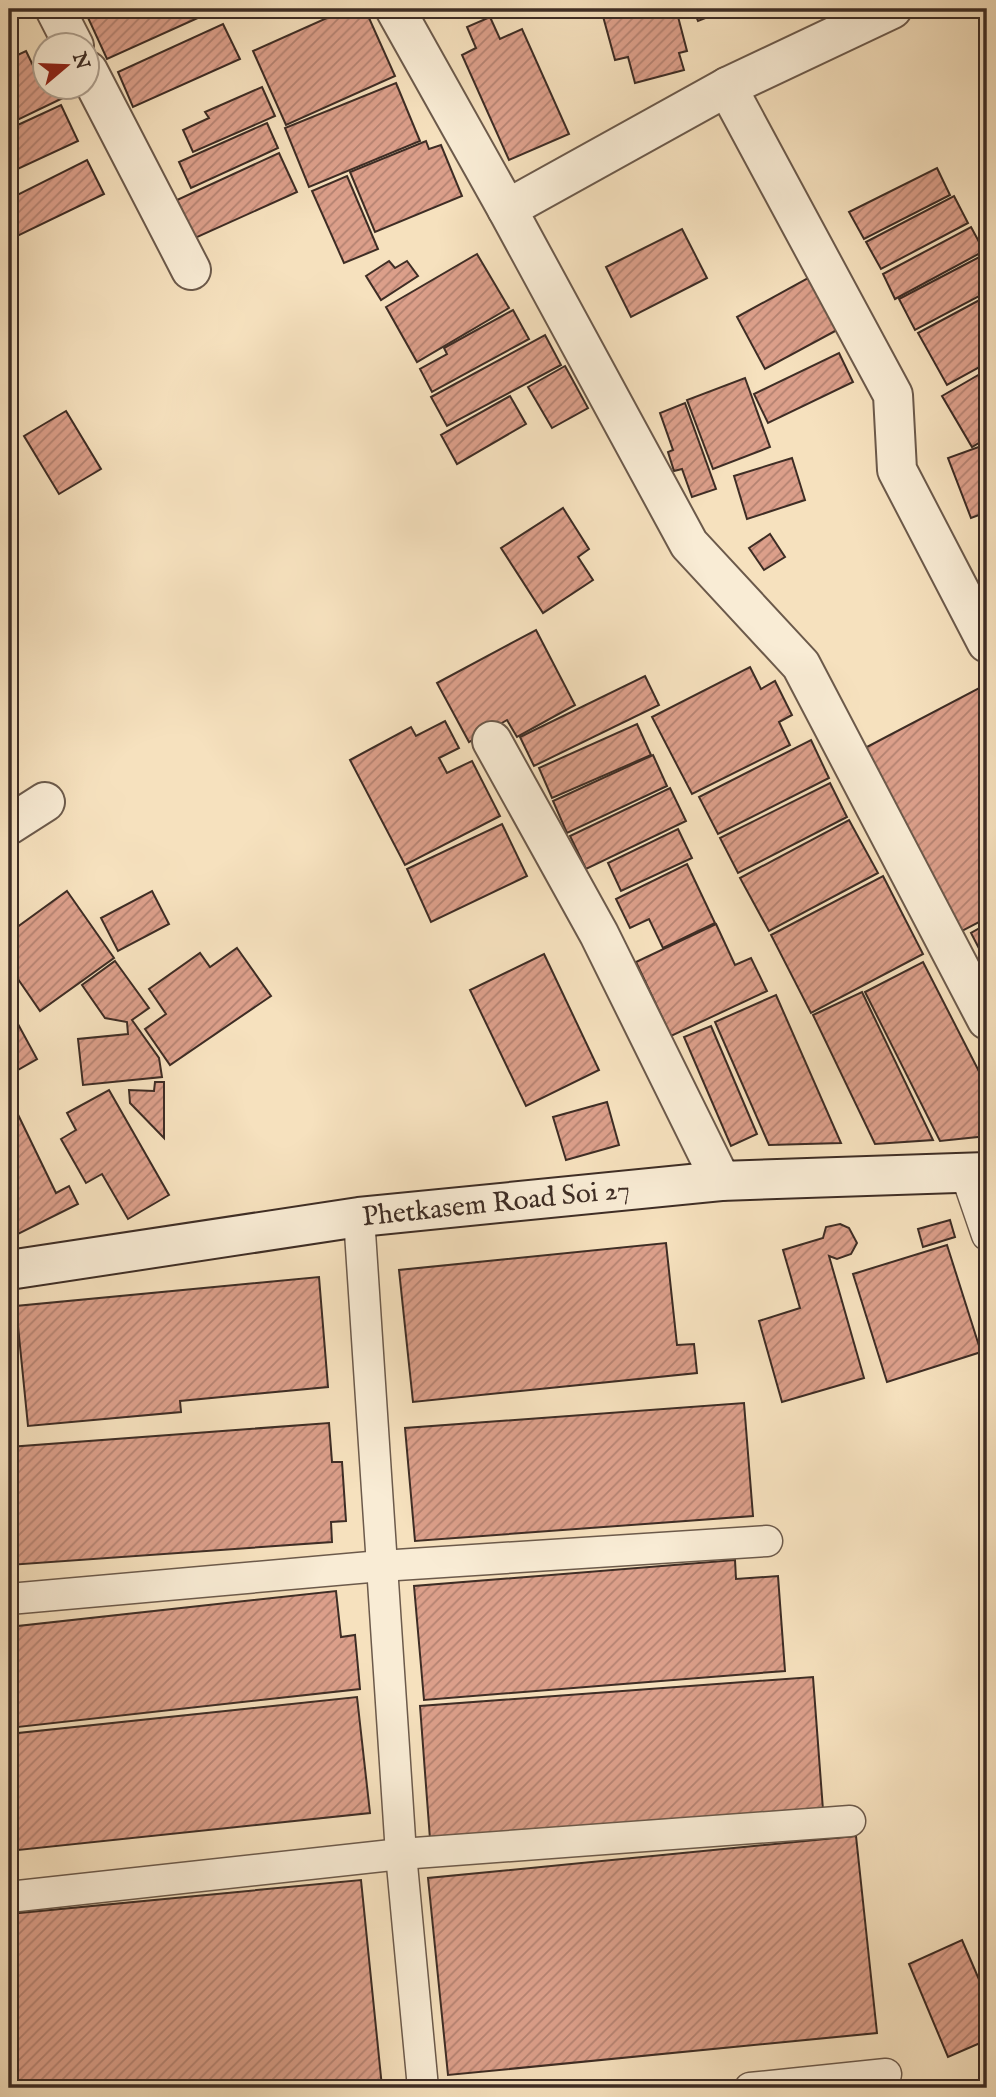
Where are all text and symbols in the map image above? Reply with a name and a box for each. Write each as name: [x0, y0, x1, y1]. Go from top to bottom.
north arrow: [32, 32, 102, 102]
text: N: [66, 48, 94, 73]
street label: Phetkasem Road Soi 27: [360, 1173, 632, 1235]

